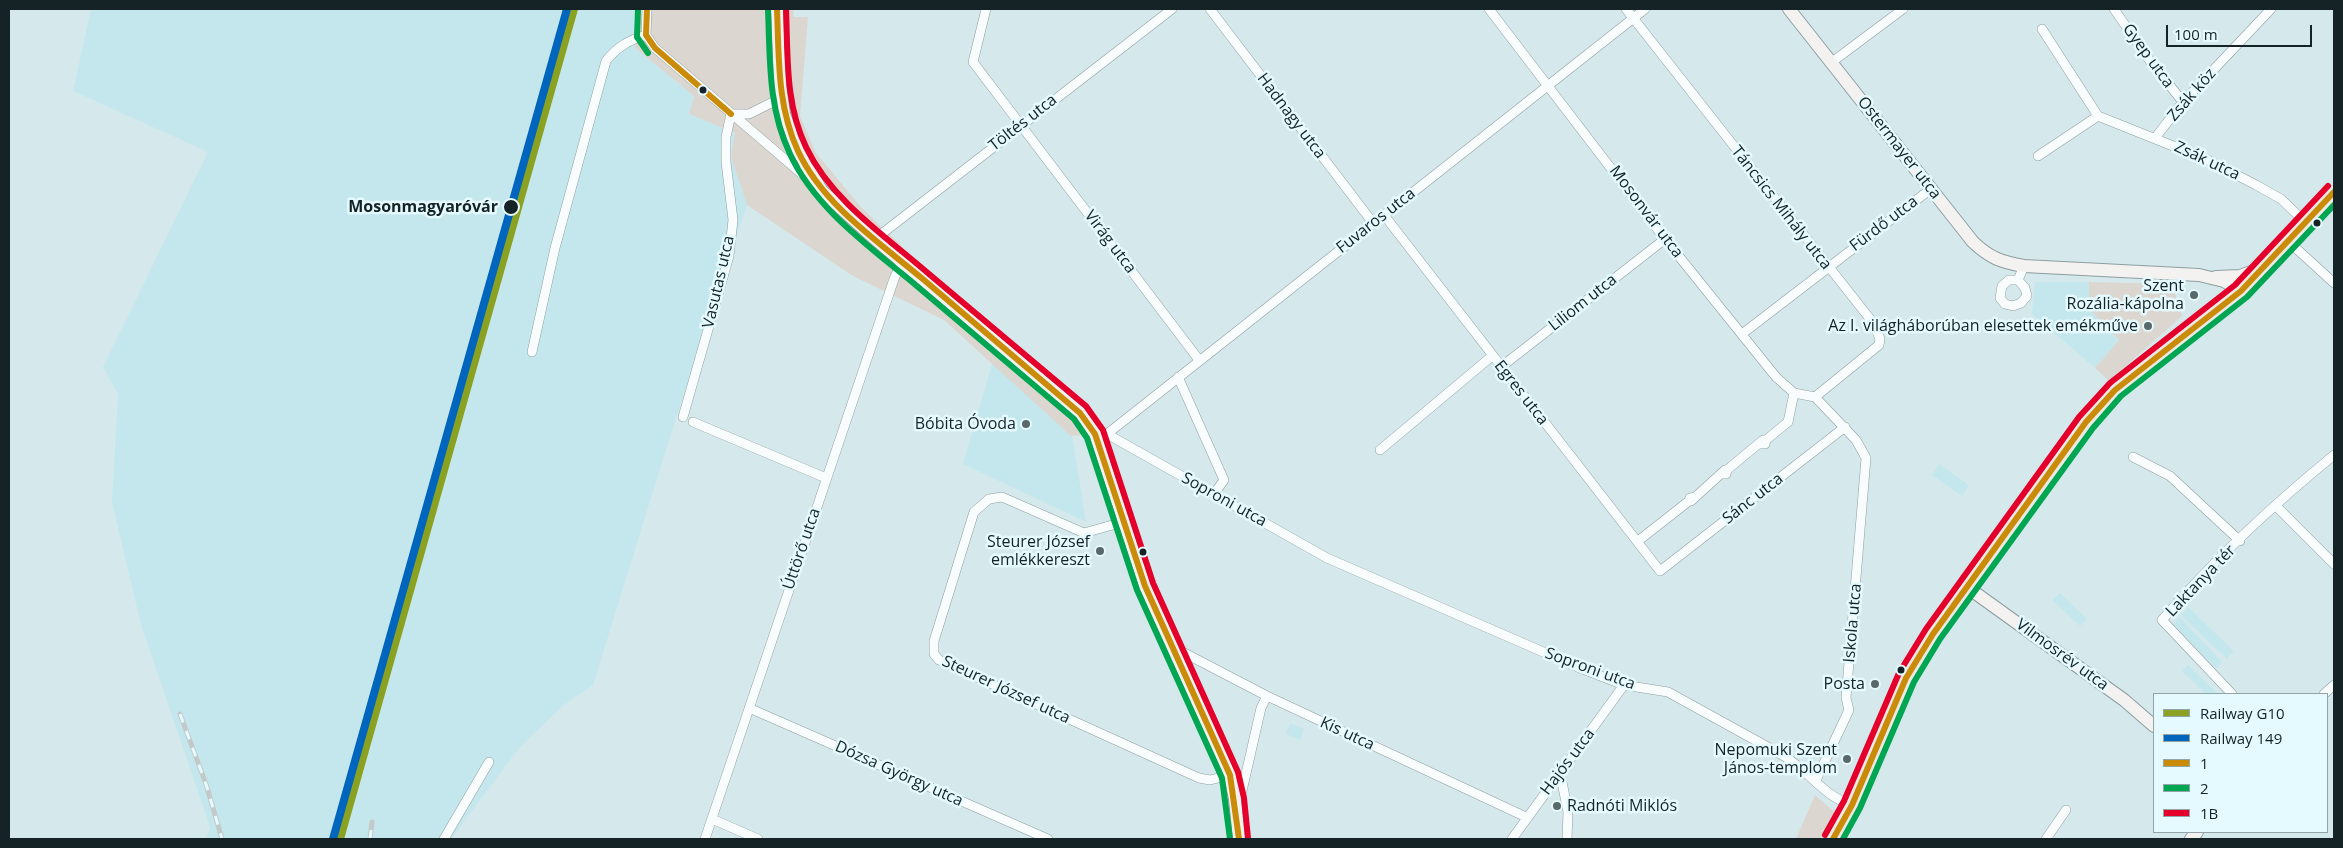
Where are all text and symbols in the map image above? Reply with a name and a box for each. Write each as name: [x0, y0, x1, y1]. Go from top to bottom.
scale bar: [2168, 15, 2314, 47]
street label: Gyep utca: [2118, 20, 2178, 92]
text: 100 m: [2174, 24, 2218, 44]
street label: Zsák köz: [2164, 65, 2220, 125]
street label: Hadnagy utca: [1253, 69, 1329, 163]
unlabelled marker: [698, 85, 708, 95]
street label: Töltés utca: [985, 90, 1061, 156]
street label: Ostermayer utca: [1853, 93, 1945, 203]
street label: Zsák utca: [2171, 137, 2243, 185]
street label: Táncsics Mihály utca: [1727, 142, 1835, 274]
street label: Mosonvár utca: [1605, 162, 1687, 262]
street label: Fuvaros utca: [1333, 184, 1419, 258]
street label: Fürdő utca: [1846, 192, 1922, 256]
place label: Mosonmagyaróvár: [348, 197, 498, 217]
marker: Mosonmagyaróvár: [502, 198, 520, 216]
street label: Virág utca: [1080, 207, 1140, 277]
unlabelled marker: [2312, 218, 2322, 228]
street label: Vasutas utca: [699, 234, 739, 330]
street label: Liliom utca: [1545, 270, 1621, 336]
place label: Szent Rozália-kápolna: [2067, 276, 2184, 314]
marker: Szent Rozália-kápolna: [2188, 289, 2200, 301]
place label: Az I. világháborúban elesettek emékműve: [1828, 316, 2138, 336]
marker: Az I. világháborúban elesettek emékműve: [2142, 320, 2154, 332]
street label: Egres utca: [1490, 357, 1552, 429]
place label: Bóbita Óvoda: [915, 414, 1016, 434]
marker: Bóbita Óvoda: [1020, 418, 1032, 430]
street label: Soproni utca: [1178, 469, 1270, 531]
street label: Sánc utca: [1719, 469, 1787, 529]
street label: Úttörő utca: [779, 506, 825, 592]
place label: Steurer József emlékkereszt: [987, 532, 1090, 570]
street label: Laktanya tér: [2162, 541, 2240, 621]
marker: Steurer József emlékkereszt: [1094, 545, 1106, 557]
unlabelled marker: [1138, 547, 1148, 557]
street label: Iskola utca: [1840, 583, 1866, 663]
street label: Vilmosrév utca: [2012, 615, 2112, 695]
street label: Soproni utca: [1542, 644, 1638, 694]
street label: Steurer József utca: [939, 652, 1073, 728]
unlabelled marker: [1896, 665, 1906, 675]
place label: Posta: [1824, 674, 1865, 694]
marker: Posta: [1869, 678, 1881, 690]
legend: [2153, 693, 2328, 833]
text: Railway G10: [2200, 703, 2285, 723]
street label: Kis utca: [1317, 713, 1377, 755]
street label: Hajós utca: [1537, 725, 1599, 799]
text: Railway 149: [2200, 728, 2282, 748]
street label: Dózsa György utca: [832, 737, 966, 811]
place label: Nepomuki Szent János-templom: [1715, 740, 1837, 778]
marker: Nepomuki Szent János-templom: [1841, 753, 1853, 765]
text: 1: [2200, 753, 2209, 773]
text: 2: [2200, 778, 2209, 798]
place label: Radnóti Miklós: [1567, 796, 1677, 816]
marker: Radnóti Miklós: [1551, 800, 1563, 812]
text: 1B: [2200, 803, 2218, 823]

